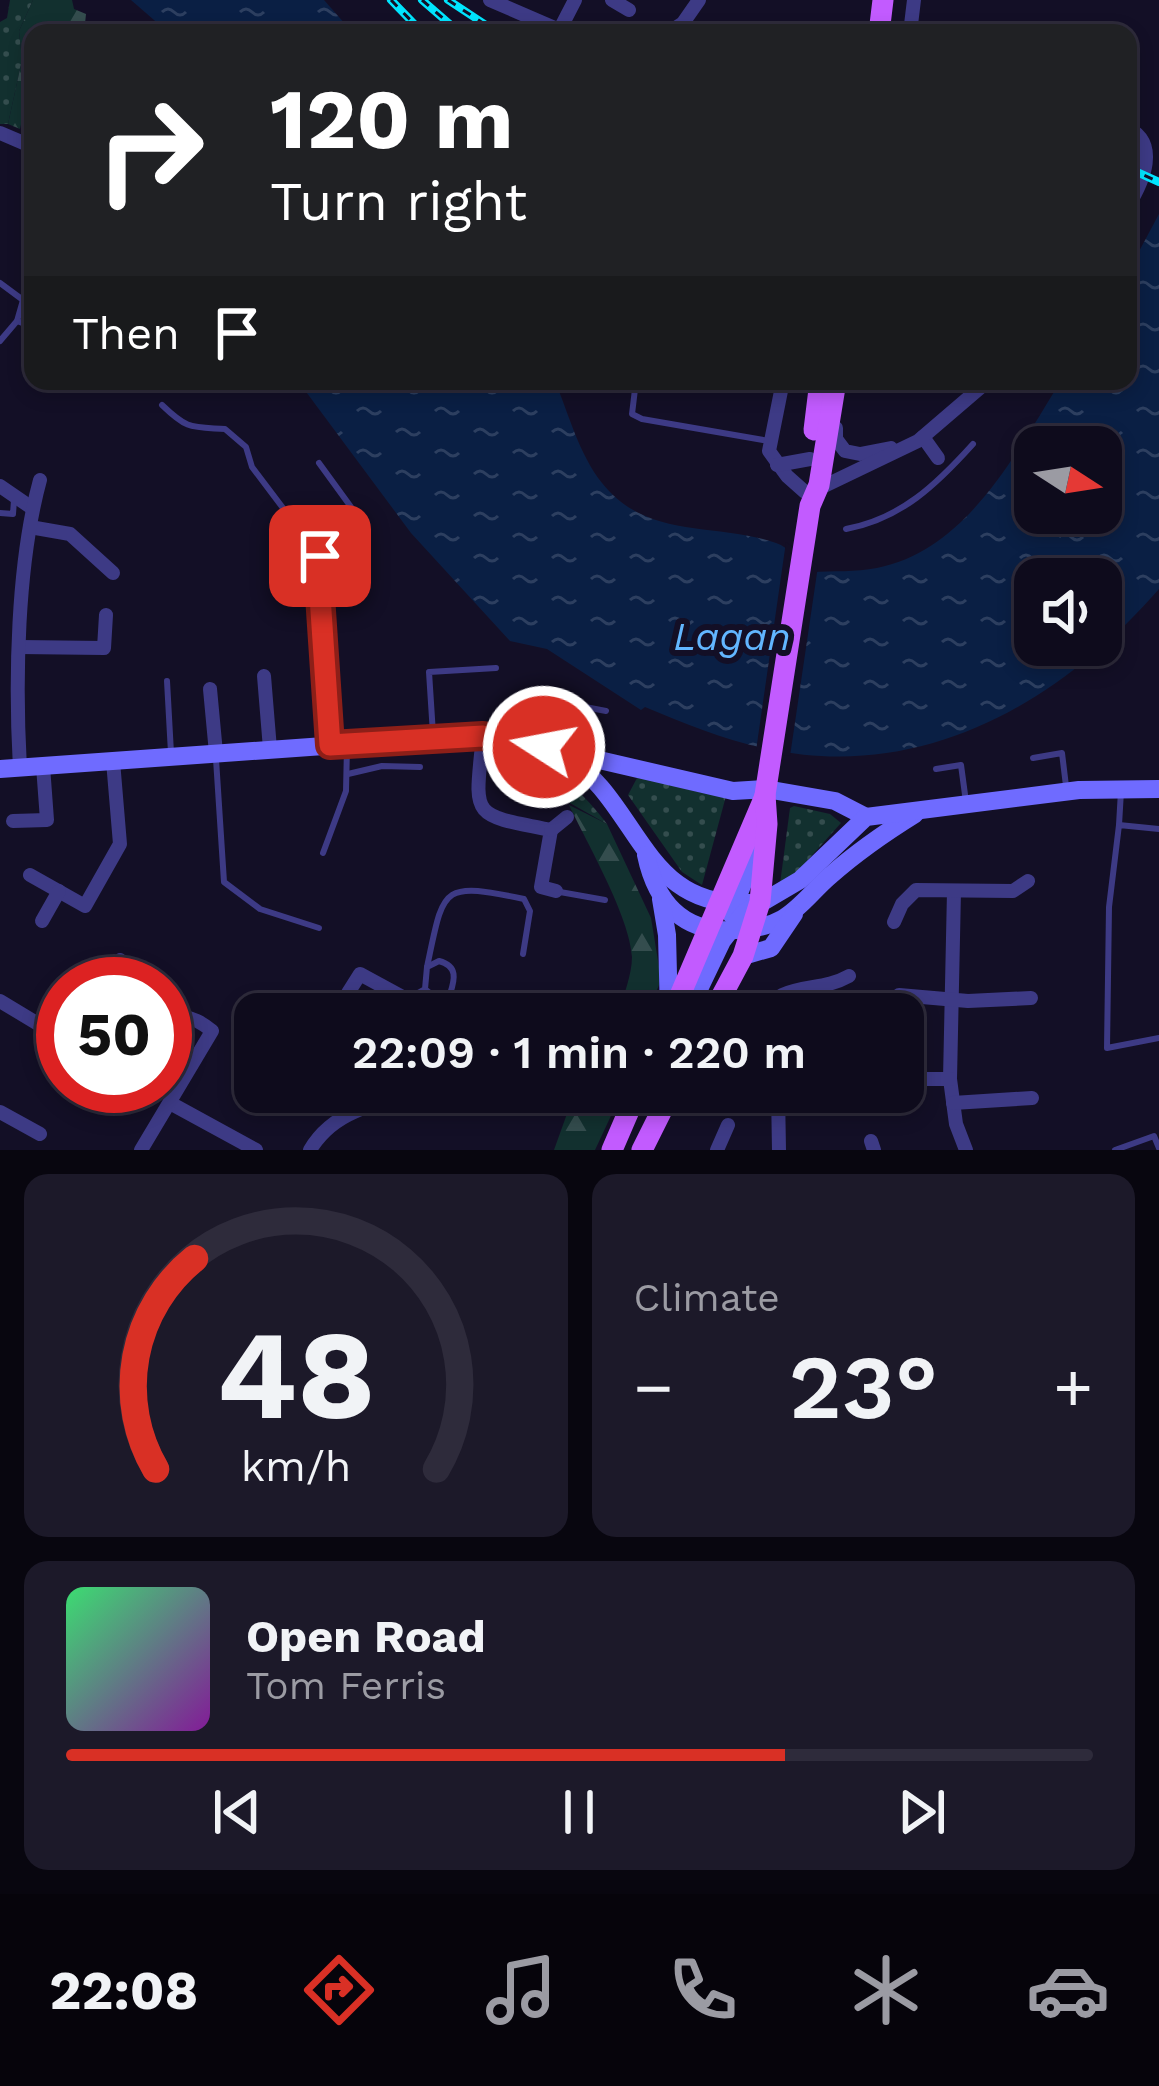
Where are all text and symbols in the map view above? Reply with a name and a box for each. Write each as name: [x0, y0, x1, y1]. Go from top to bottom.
text: 120 m: [270, 70, 513, 168]
icon: right: [72, 72, 228, 228]
text: Turn right: [270, 170, 527, 233]
icon: arrive: [204, 300, 270, 366]
text: Then: [72, 307, 180, 360]
north arrow: [1014, 426, 1122, 534]
map controls: [1014, 426, 1122, 666]
pin: [269, 505, 371, 607]
icon: arrive: [287, 523, 353, 589]
button: sound: [1014, 558, 1122, 666]
water label: Lagan: [673, 614, 791, 659]
position arrow: [481, 684, 607, 810]
speed limit sign: 50: [36, 957, 192, 1113]
text: 22:09 · 1 min · 220 m: [352, 1026, 806, 1079]
text: Climate: [634, 1275, 780, 1320]
text: 48: [216, 1302, 375, 1448]
text: 23°: [788, 1334, 938, 1440]
text: −: [634, 1349, 673, 1426]
text: +: [1053, 1349, 1093, 1426]
text: km/h: [240, 1440, 351, 1490]
text: Open Road: [246, 1610, 486, 1663]
text: Tom Ferris: [246, 1663, 446, 1708]
icon: previous: [204, 1779, 270, 1845]
icon: pause: [546, 1779, 612, 1845]
icon: next: [889, 1779, 955, 1845]
icon: directions: [297, 1948, 381, 2032]
icon: music: [479, 1948, 563, 2032]
icon: phone: [661, 1948, 745, 2032]
icon: climate: [844, 1948, 928, 2032]
icon: car: [1026, 1948, 1110, 2032]
text: 22:08: [49, 1959, 198, 2022]

